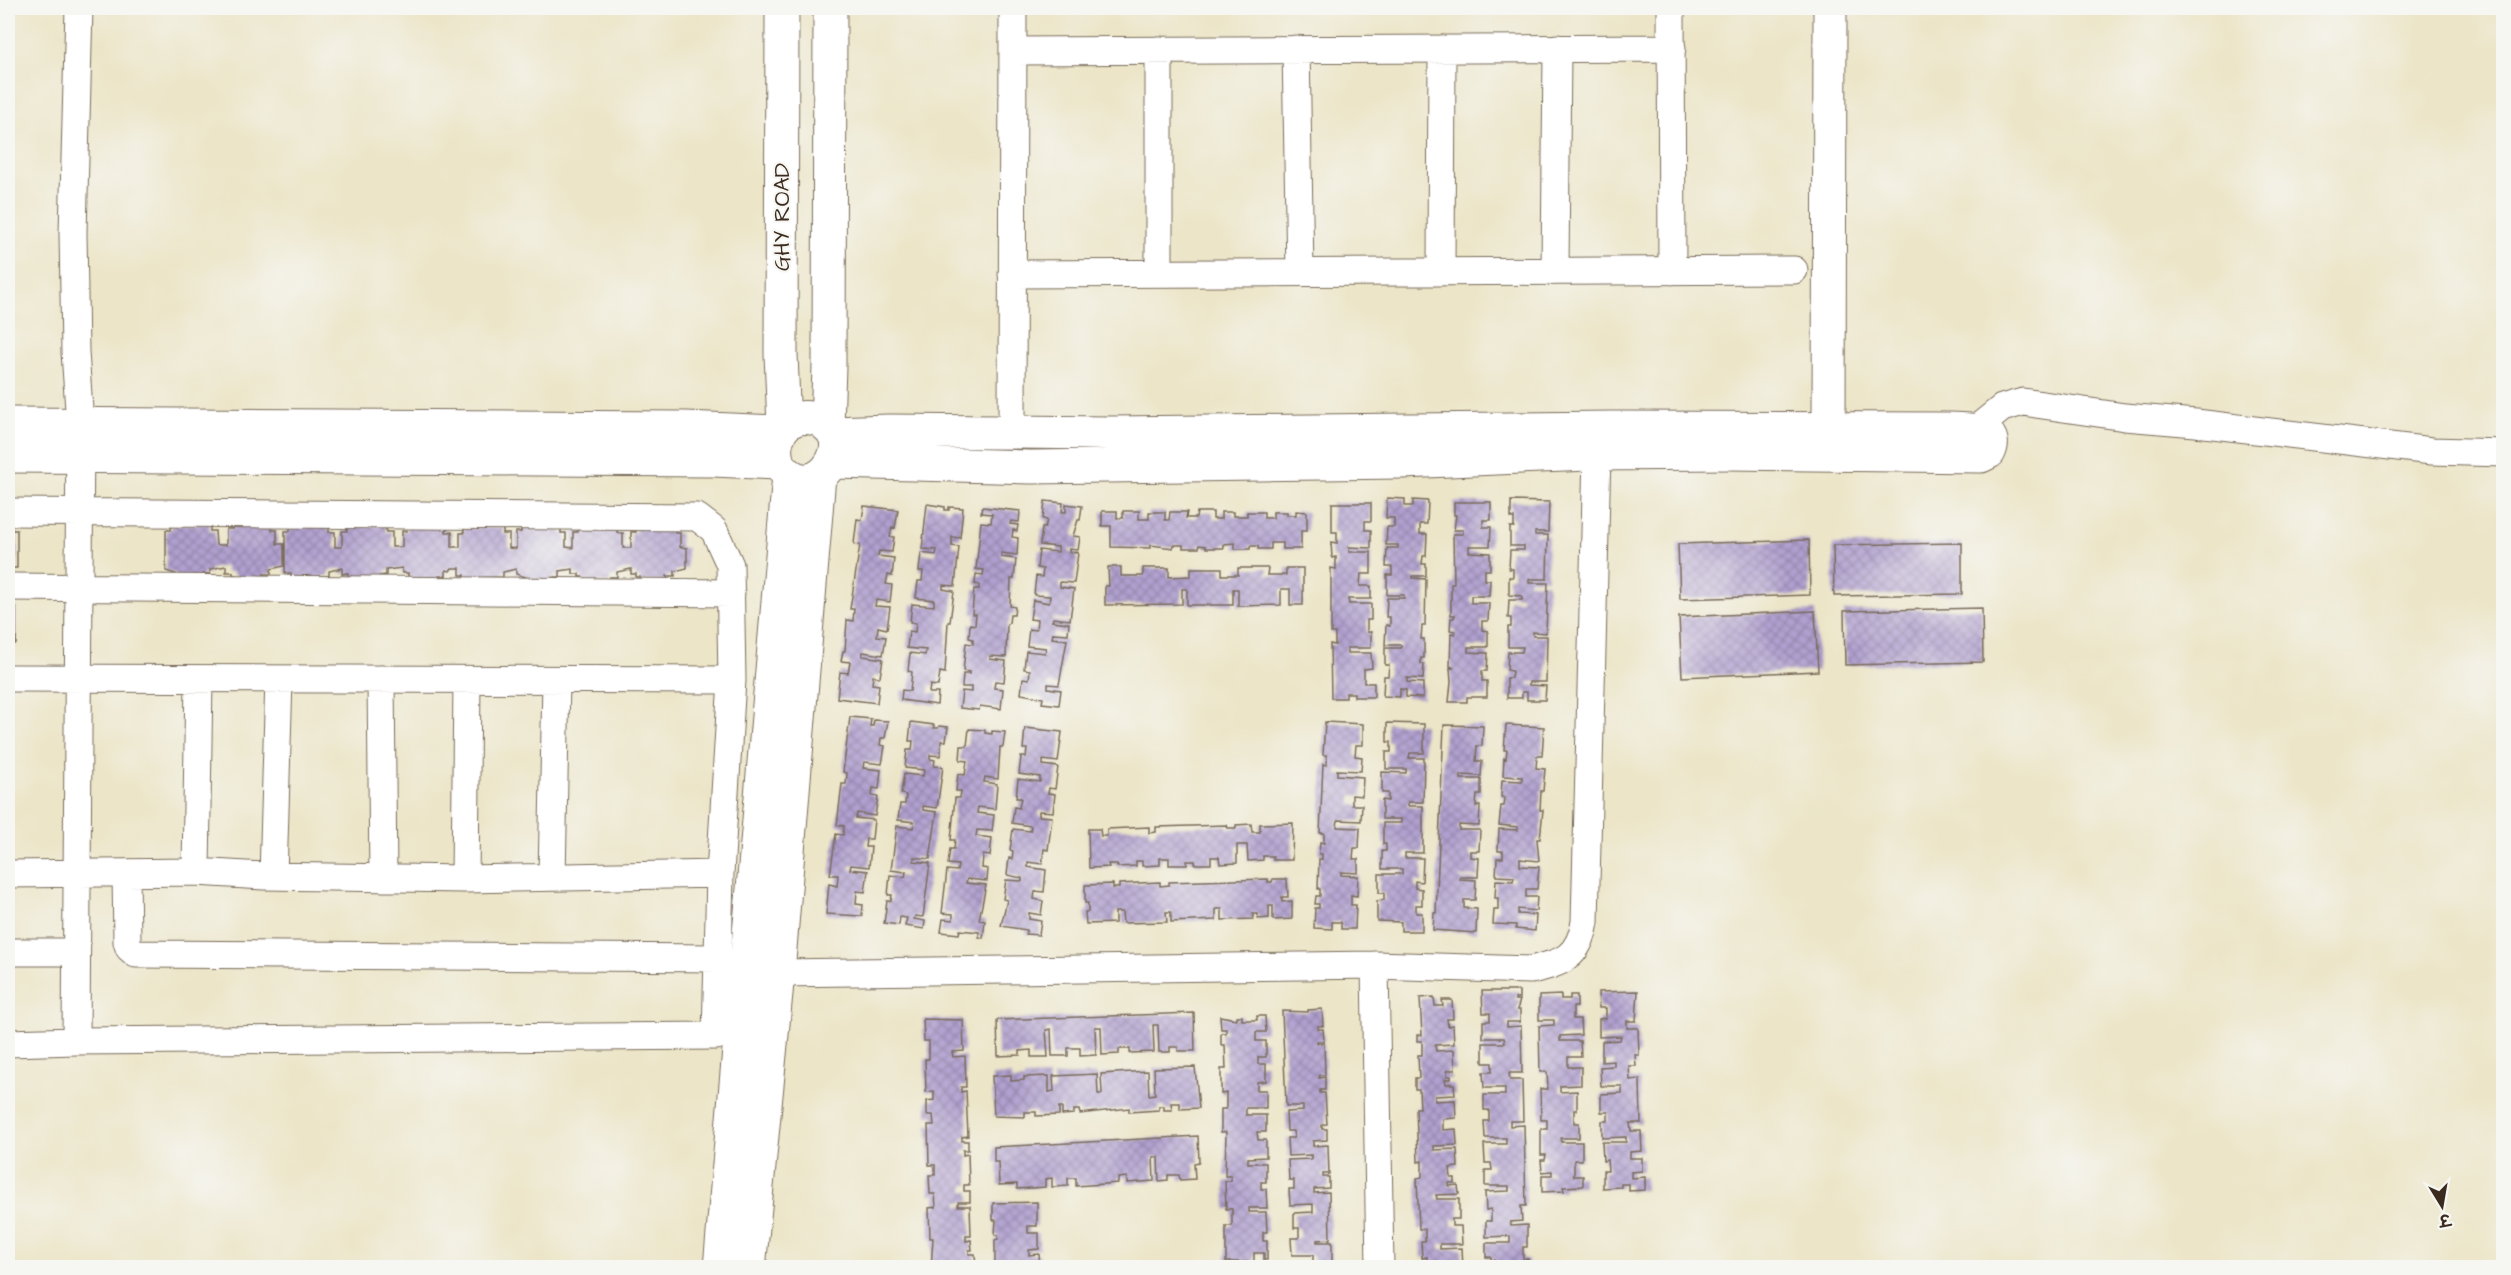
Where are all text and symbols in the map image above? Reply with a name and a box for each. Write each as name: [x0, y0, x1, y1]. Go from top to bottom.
street label: GHY ROAD: [767, 163, 798, 271]
north arrow: [2412, 1176, 2472, 1236]
text: उ: [2436, 1208, 2454, 1232]

